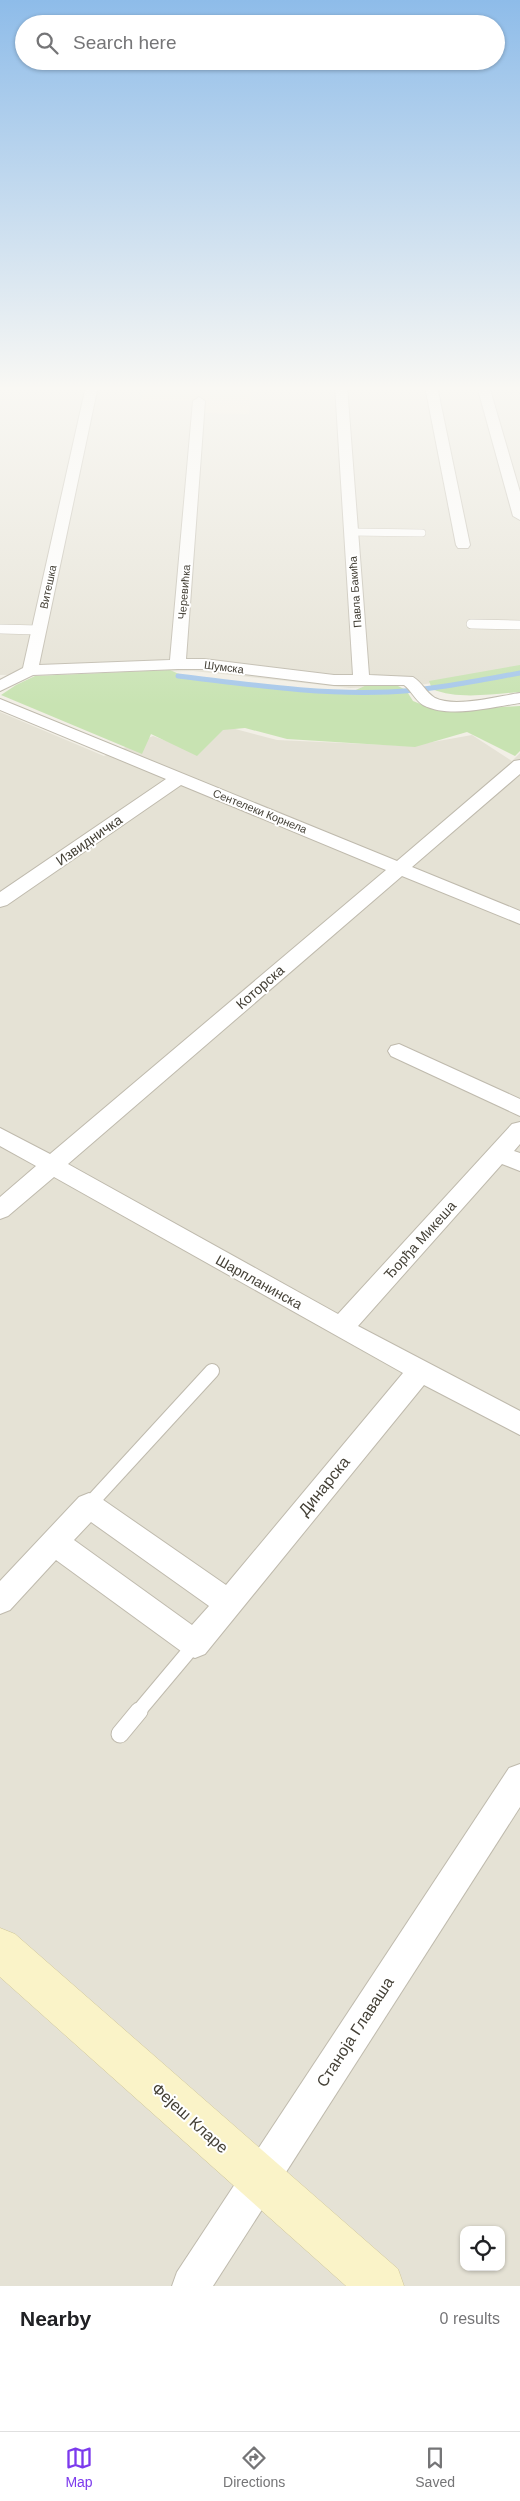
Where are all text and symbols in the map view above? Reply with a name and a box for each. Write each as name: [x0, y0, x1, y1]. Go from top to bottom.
search box: [15, 15, 505, 70]
icon: search: [33, 29, 61, 57]
text: Search here: [73, 32, 177, 53]
street label: Павла Бакића: [346, 555, 363, 628]
street label: Витешка: [38, 563, 59, 610]
street label: Черевићка: [176, 563, 192, 620]
street label: Шумска: [204, 659, 245, 675]
street label: Сентелеки Корнела: [211, 787, 310, 836]
street label: Извидничка: [53, 811, 125, 869]
street label: Которска: [233, 962, 288, 1012]
street label: Ђорђа Микеша: [381, 1197, 459, 1282]
street label: Шарпланинска: [213, 1252, 305, 1312]
street label: Динарска: [295, 1453, 353, 1519]
street label: Станоја Главаша: [313, 1974, 397, 2090]
street label: Фејеш Кларе: [149, 2080, 231, 2157]
map controls: [460, 2226, 505, 2271]
button: locate: [460, 2226, 505, 2271]
text: Nearby: [20, 2307, 91, 2330]
text: 0 results: [440, 2310, 500, 2327]
tab: Map: [65, 2444, 93, 2490]
tab: Directions: [223, 2444, 285, 2490]
tab: Saved: [415, 2444, 455, 2490]

